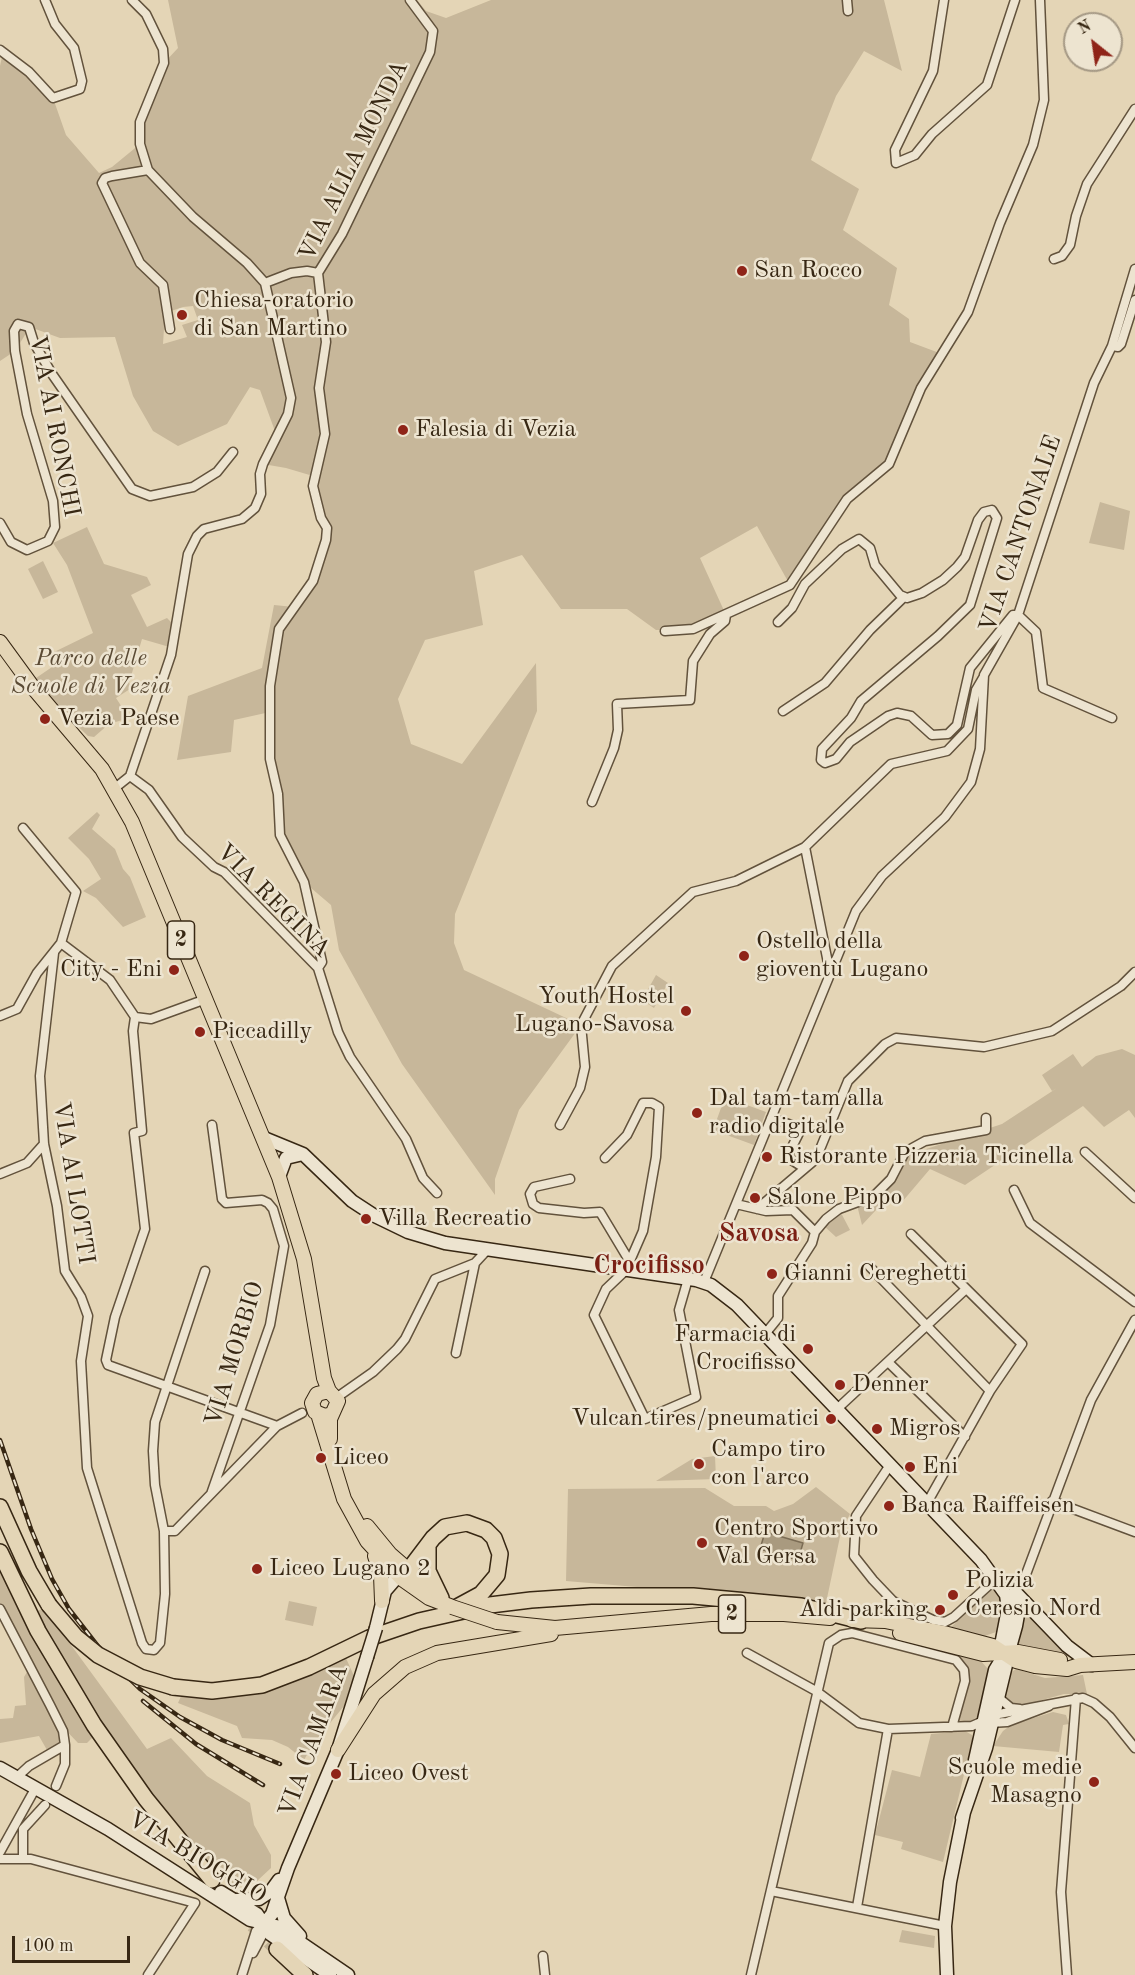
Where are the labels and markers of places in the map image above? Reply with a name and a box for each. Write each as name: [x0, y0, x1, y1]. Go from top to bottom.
place label: San Rocco: [754, 257, 862, 285]
marker: San Rocco: [735, 264, 749, 278]
place label: Chiesa-oratorio di San Martino: [194, 287, 354, 343]
marker: Chiesa-oratorio di San Martino: [175, 308, 189, 322]
place label: Falesia di Vezia: [415, 416, 576, 444]
marker: Falesia di Vezia: [396, 423, 410, 437]
place label: Vezia Paese: [57, 705, 179, 733]
marker: Vezia Paese: [38, 712, 52, 726]
place label: Ostello della gioventù Lugano: [756, 928, 928, 984]
marker: Ostello della gioventù Lugano: [737, 949, 751, 963]
place label: City - Eni: [60, 956, 162, 984]
marker: City - Eni: [167, 963, 181, 977]
place label: Youth Hostel Lugano-Savosa: [515, 983, 674, 1039]
marker: Youth Hostel Lugano-Savosa: [679, 1004, 693, 1018]
place label: Piccadilly: [212, 1018, 312, 1046]
marker: Piccadilly: [193, 1025, 207, 1039]
place label: Dal tam-tam alla radio digitale: [709, 1085, 884, 1141]
marker: Dal tam-tam alla radio digitale: [690, 1106, 704, 1120]
place label: Ristorante Pizzeria Ticinella: [779, 1143, 1073, 1171]
marker: Ristorante Pizzeria Ticinella: [760, 1150, 774, 1164]
place label: Salone Pippo: [767, 1184, 902, 1212]
marker: Salone Pippo: [748, 1191, 762, 1205]
place label: Villa Recreatio: [378, 1205, 532, 1233]
marker: Villa Recreatio: [359, 1212, 373, 1226]
place label: Gianni Cereghetti: [784, 1260, 967, 1288]
marker: Gianni Cereghetti: [765, 1267, 779, 1281]
place label: Farmacia di Crocifisso: [674, 1321, 796, 1377]
marker: Farmacia di Crocifisso: [801, 1342, 815, 1356]
place label: Denner: [852, 1371, 929, 1399]
marker: Denner: [833, 1378, 847, 1392]
place label: Vulcan tires/pneumatici: [571, 1405, 819, 1433]
marker: Vulcan tires/pneumatici: [824, 1412, 838, 1426]
place label: Migros: [889, 1415, 961, 1443]
marker: Migros: [870, 1422, 884, 1436]
place label: Campo tiro con l'arco: [711, 1436, 826, 1492]
place label: Liceo: [333, 1444, 389, 1472]
marker: Liceo: [314, 1451, 328, 1465]
place label: Eni: [922, 1453, 958, 1481]
marker: Campo tiro con l'arco: [692, 1457, 706, 1471]
marker: Eni: [903, 1460, 917, 1474]
place label: Banca Raiffeisen: [901, 1492, 1075, 1520]
marker: Banca Raiffeisen: [882, 1499, 896, 1513]
place label: Centro Sportivo Val Gersa: [714, 1515, 878, 1571]
marker: Centro Sportivo Val Gersa: [695, 1536, 709, 1550]
place label: Liceo Lugano 2: [269, 1555, 431, 1583]
marker: Liceo Lugano 2: [250, 1562, 264, 1576]
place label: Polizia Ceresio Nord: [965, 1567, 1101, 1623]
marker: Polizia Ceresio Nord: [946, 1588, 960, 1602]
place label: Aldi parking: [798, 1596, 928, 1624]
marker: Aldi parking: [933, 1603, 947, 1617]
place label: Scuole medie Masagno: [948, 1754, 1082, 1810]
place label: Liceo Ovest: [348, 1760, 469, 1788]
marker: Liceo Ovest: [329, 1767, 343, 1781]
marker: Scuole medie Masagno: [1087, 1775, 1101, 1789]

